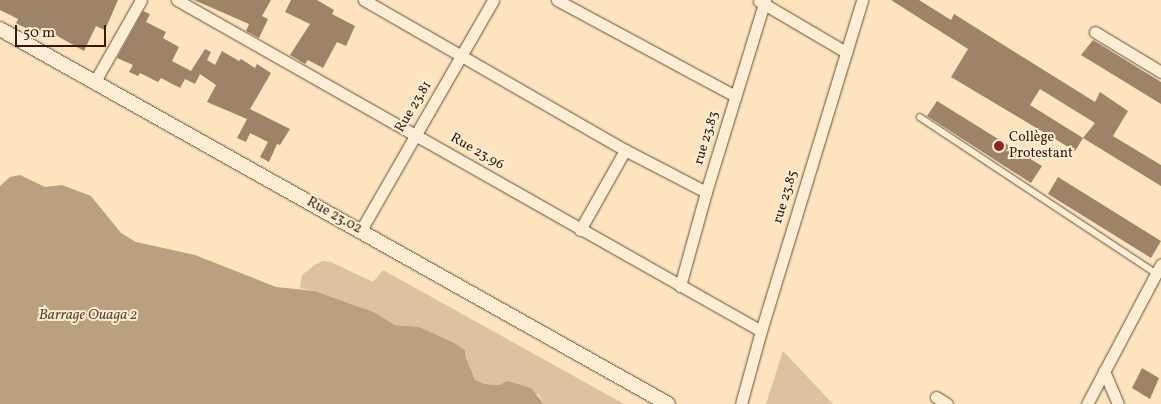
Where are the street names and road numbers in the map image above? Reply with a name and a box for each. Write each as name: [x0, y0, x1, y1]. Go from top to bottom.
street label: Rue 23.81: [392, 78, 436, 136]
street label: rue 23.83: [691, 109, 723, 167]
street label: Rue 23.96: [447, 130, 507, 174]
street label: rue 23.85: [770, 168, 802, 226]
street label: Rue 23.02: [304, 194, 364, 238]

